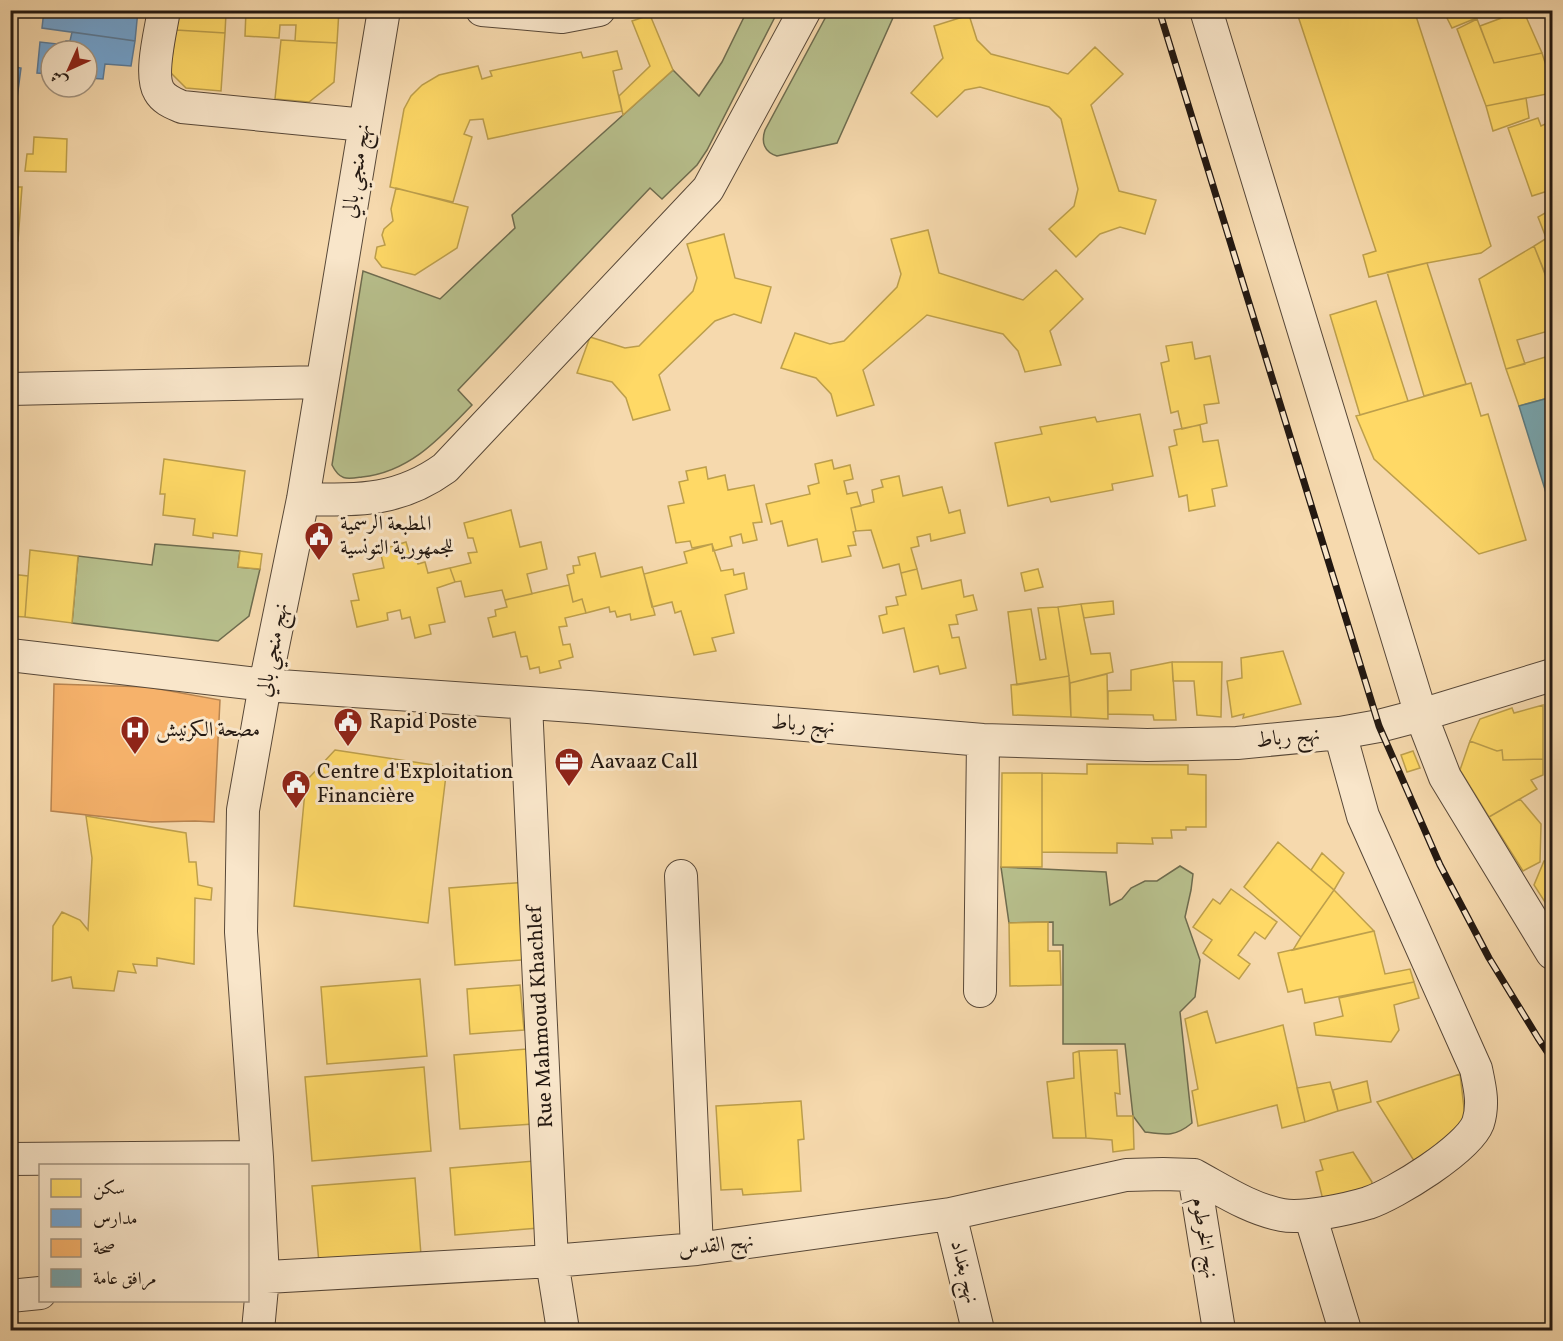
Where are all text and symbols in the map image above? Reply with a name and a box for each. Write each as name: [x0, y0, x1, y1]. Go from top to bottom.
north arrow: [39, 39, 99, 99]
text: ش: [46, 65, 73, 92]
street label: نهج منجي بالي: [335, 122, 383, 221]
place label: المطبعة الرسمية للجمهورية التونسية: [340, 510, 454, 563]
public building icon: المطبعة الرسمية للجمهورية التونسية: [303, 520, 335, 562]
street label: نهج منجي بالي: [250, 600, 300, 700]
public building icon: Rapid Poste: [332, 706, 364, 748]
place label: Rapid Poste: [369, 708, 477, 737]
street label: نهج رباط: [769, 708, 836, 745]
hospital icon: مصحة الكرنيش: [119, 714, 151, 756]
place label: مصحة الكرنيش: [156, 716, 260, 745]
street label: نهج رباط: [1254, 720, 1322, 759]
office icon: Aavaaz Call: [553, 746, 585, 788]
place label: Aavaaz Call: [590, 748, 698, 777]
place label: Centre d'Exploitation Financière: [317, 758, 513, 811]
public building icon: Centre d'Exploitation Financière: [280, 768, 312, 810]
street label: Rue Mahmoud Khachlef: [521, 903, 561, 1129]
legend: [39, 1164, 249, 1302]
text: سكن: [93, 1177, 125, 1202]
street label: نهج الخرطوم: [1180, 1195, 1225, 1281]
text: مدارس: [93, 1207, 137, 1232]
street label: نهج القدس: [677, 1227, 756, 1268]
text: صحة: [93, 1237, 115, 1262]
street label: نهج بغداد: [939, 1237, 986, 1307]
text: مرافق عامة: [93, 1267, 156, 1292]

